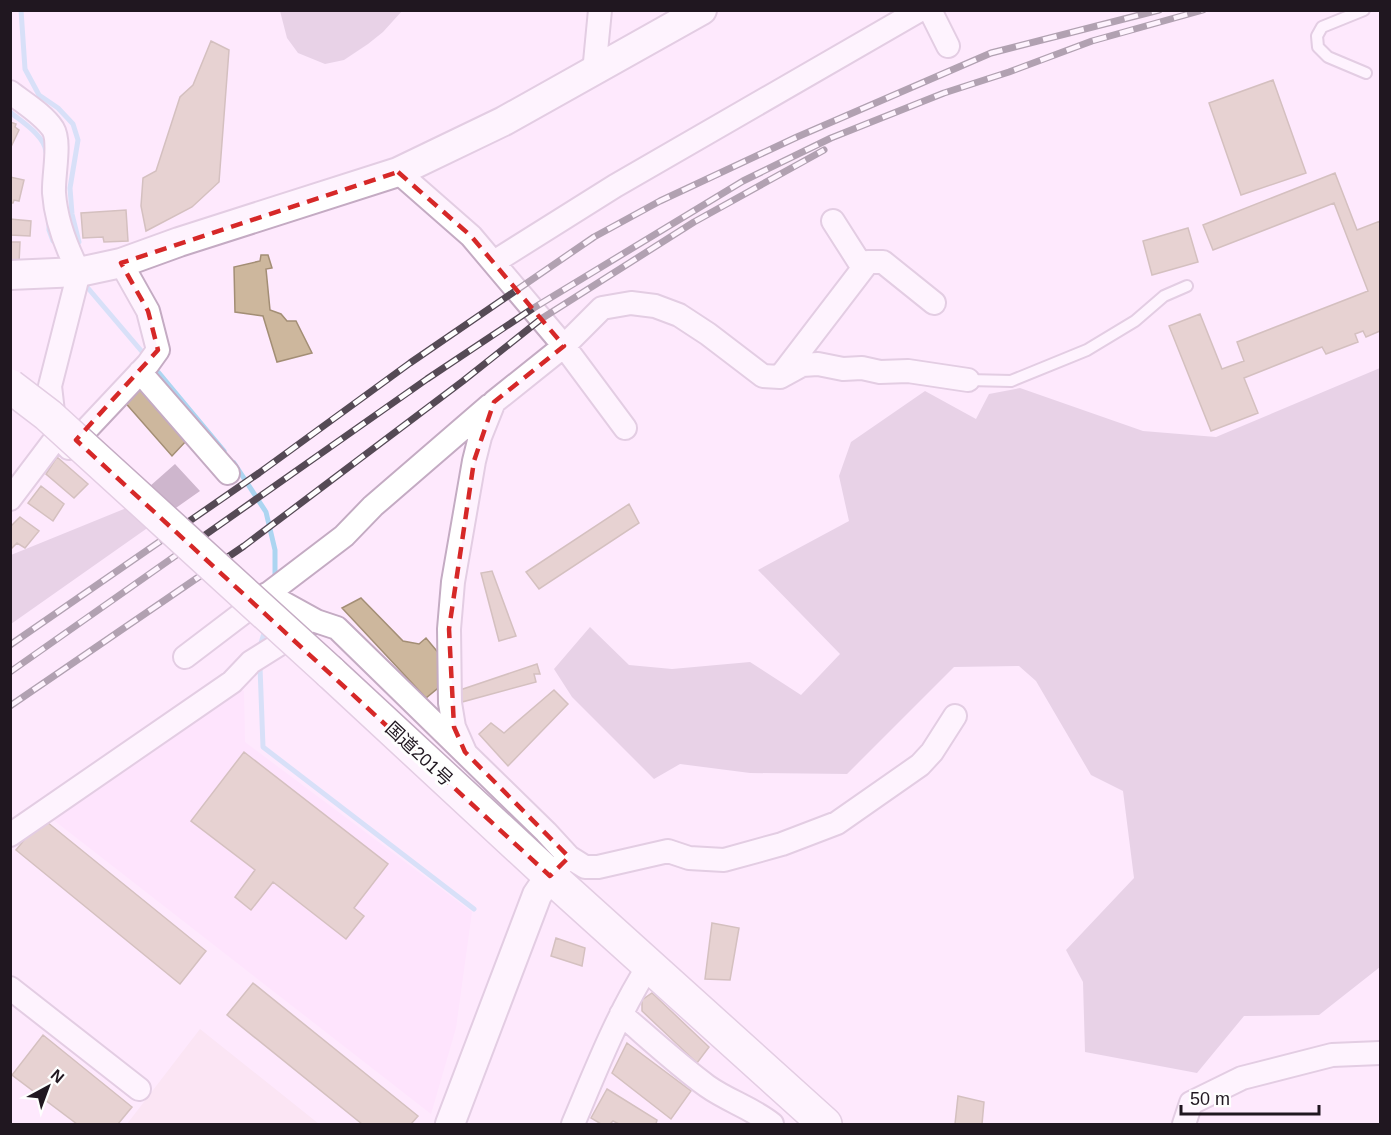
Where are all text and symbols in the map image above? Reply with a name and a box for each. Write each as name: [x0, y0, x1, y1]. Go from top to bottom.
street label: 国道201号: [381, 718, 457, 790]
north arrow: [18, 1057, 78, 1117]
text: N: [48, 1066, 67, 1086]
scale bar: [1181, 1078, 1319, 1116]
text: 50 m: [1190, 1089, 1230, 1109]

